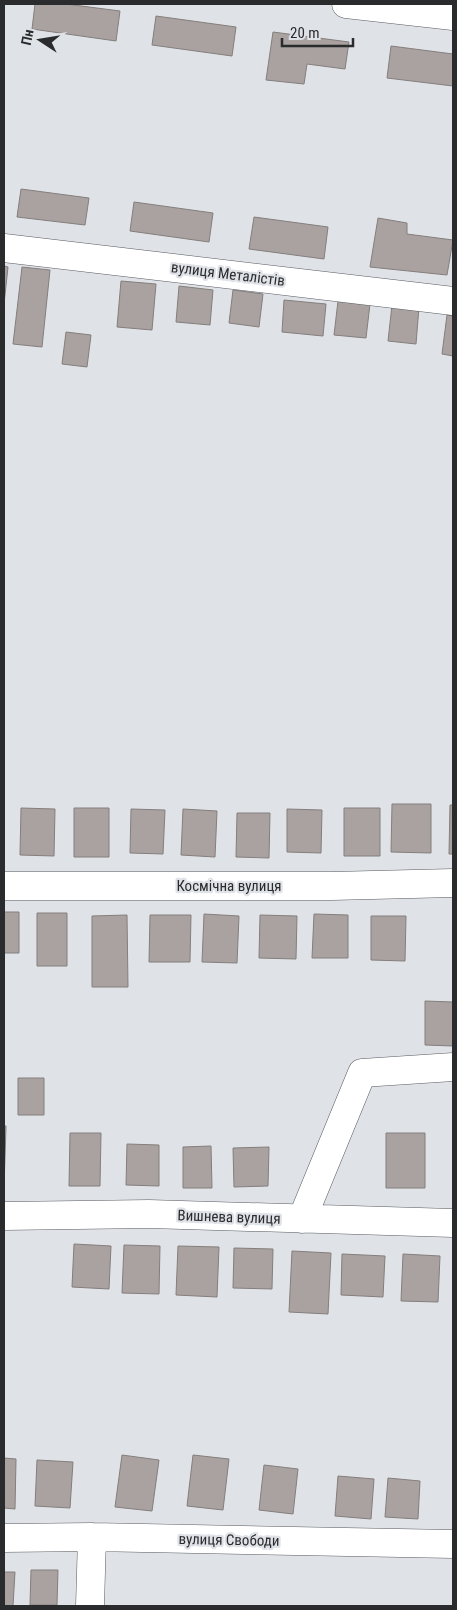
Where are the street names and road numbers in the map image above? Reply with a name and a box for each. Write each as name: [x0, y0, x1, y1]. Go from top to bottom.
street label: вулиця Металістів: [170, 258, 286, 290]
street label: Космічна вулиця: [176, 877, 282, 895]
street label: Вишнева вулиця: [177, 1206, 281, 1228]
street label: вулиця Свободи: [178, 1530, 280, 1550]

